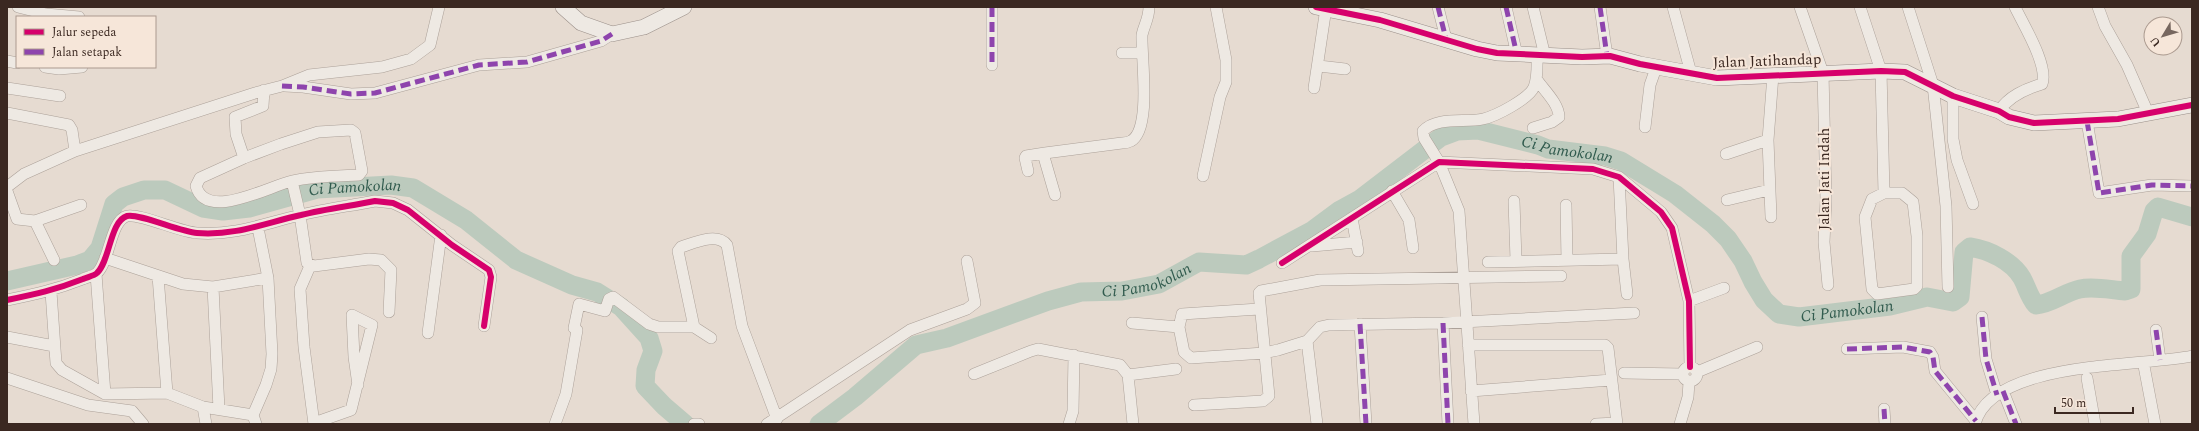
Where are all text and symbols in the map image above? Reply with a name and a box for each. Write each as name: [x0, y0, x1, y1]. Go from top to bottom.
legend: [16, 16, 156, 68]
north arrow: [2143, 16, 2183, 56]
text: Jalur sepeda: [52, 23, 117, 42]
text: U: [2146, 33, 2165, 51]
text: Jalan setapak: [52, 43, 122, 62]
street label: Jalan Jatihandap: [1712, 48, 1822, 74]
street label: Jalan Jati Indah: [1813, 128, 1836, 230]
water label: Ci Pamokolan: [1519, 129, 1617, 170]
water label: Ci Pamokolan: [305, 173, 403, 203]
water label: Ci Pamokolan: [1101, 256, 1196, 303]
water label: Ci Pamokolan: [1799, 294, 1895, 329]
scale bar: [2055, 389, 2133, 415]
text: 50 m: [2061, 394, 2086, 413]

